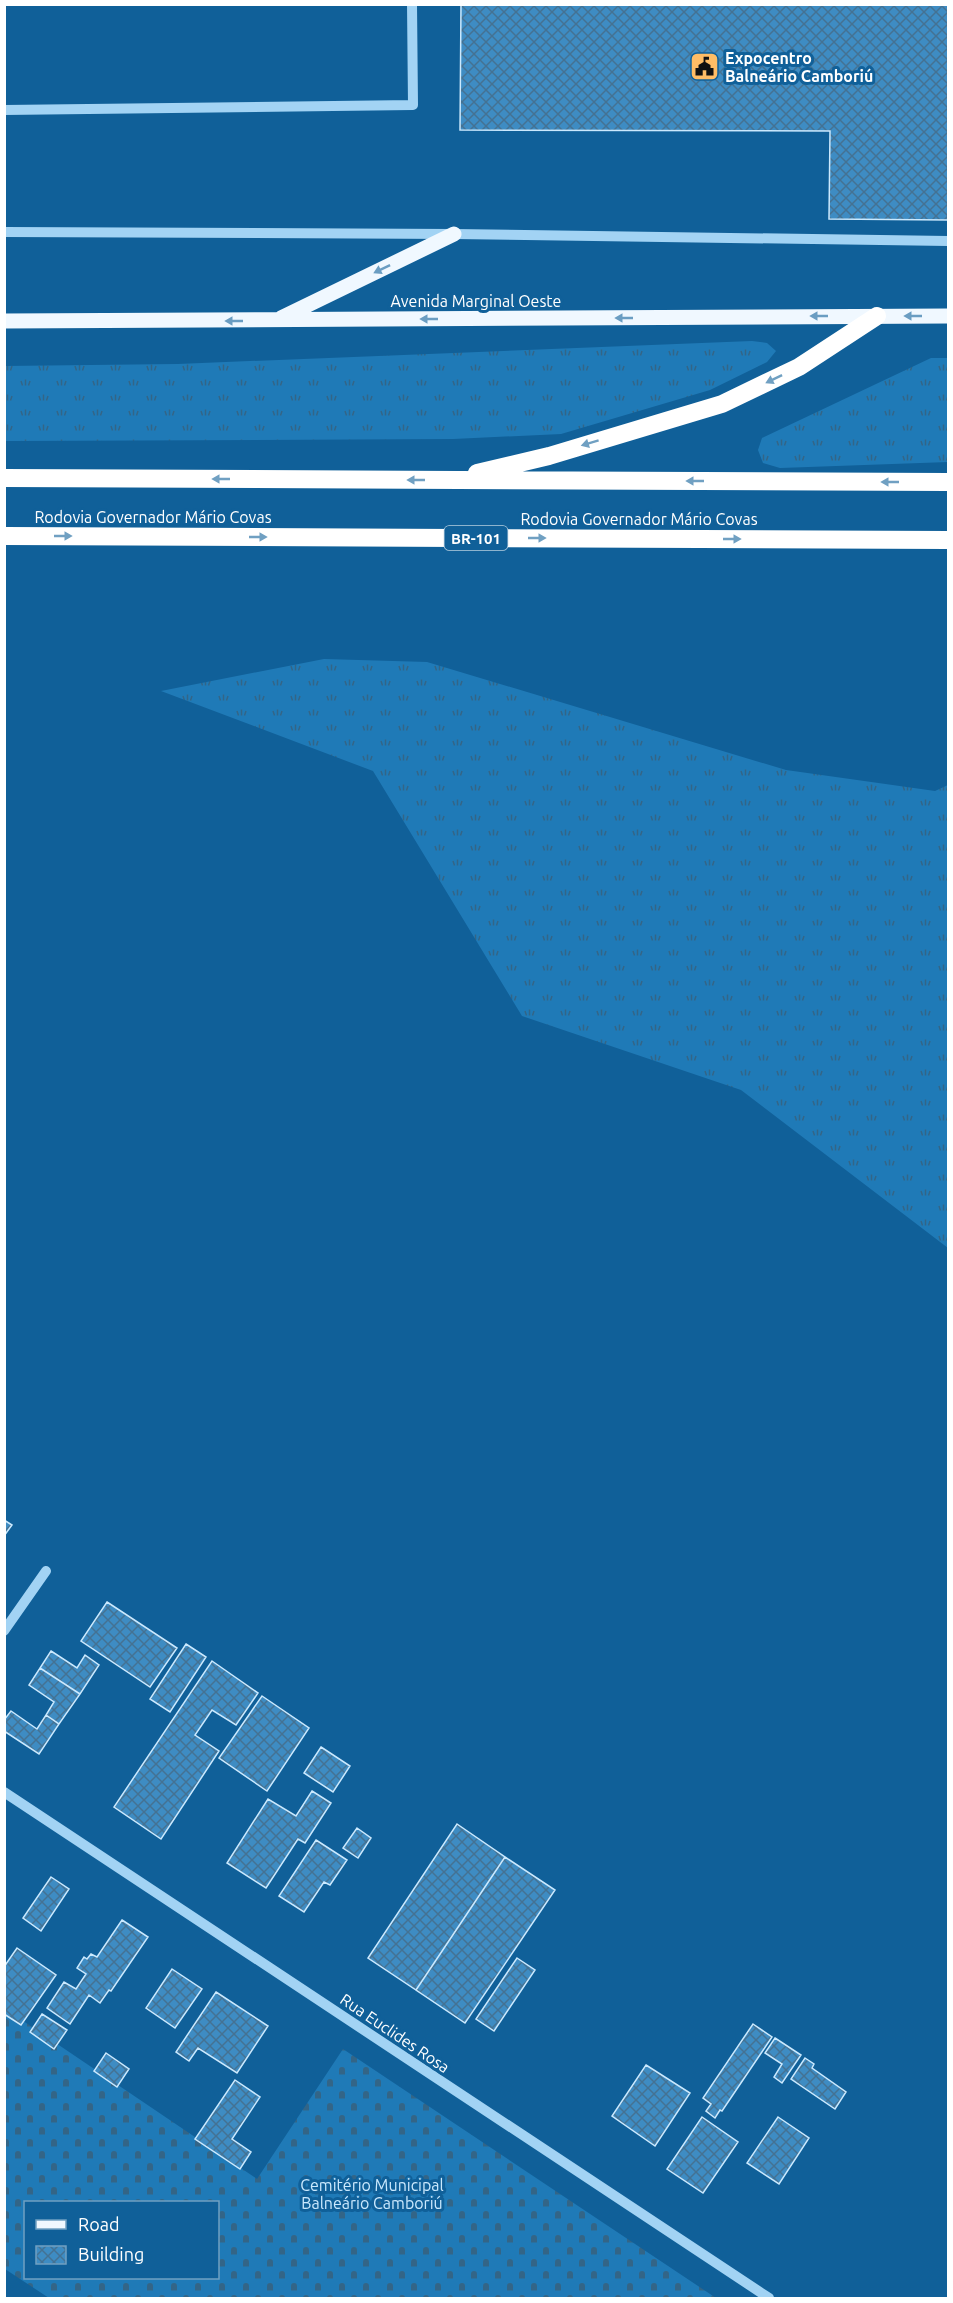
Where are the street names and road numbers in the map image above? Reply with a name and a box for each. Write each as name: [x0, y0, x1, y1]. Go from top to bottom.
street label: Avenida Marginal Oeste: [391, 292, 561, 310]
street label: Rodovia Governador Mário Covas: [34, 508, 272, 526]
street label: Rodovia Governador Mário Covas: [520, 510, 758, 528]
road number: BR-101: [444, 526, 508, 550]
street label: Rua Euclides Rosa: [337, 1990, 453, 2076]

